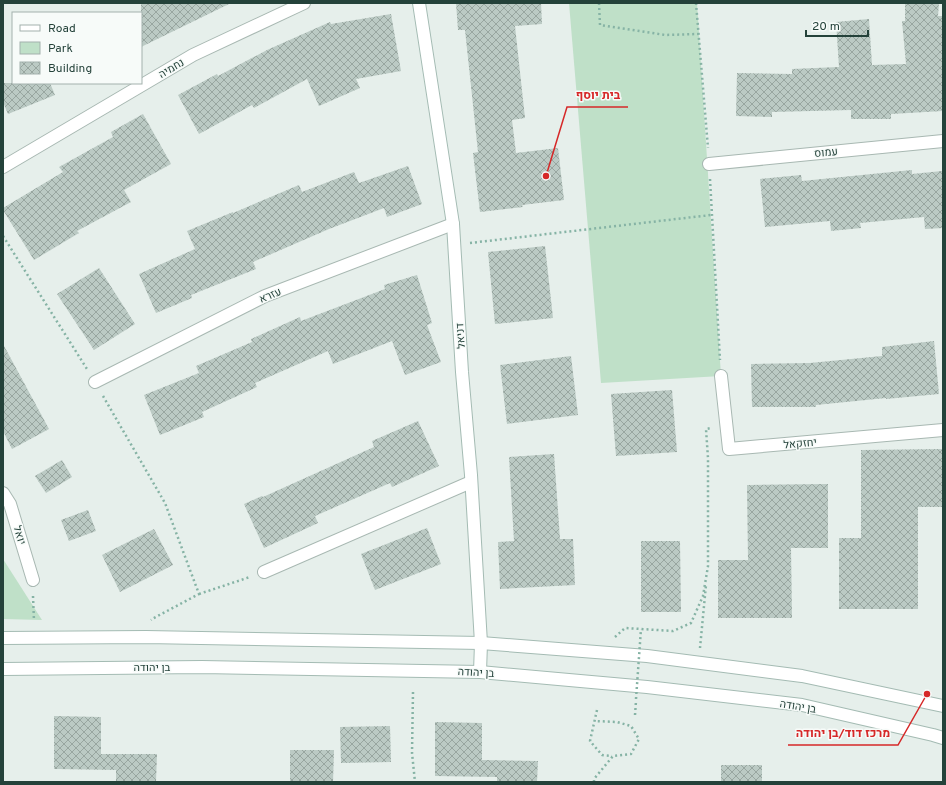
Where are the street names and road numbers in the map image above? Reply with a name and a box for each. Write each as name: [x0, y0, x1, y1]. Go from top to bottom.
street label: נחמיה: [156, 56, 187, 82]
street label: עמוס: [814, 145, 838, 161]
street label: עזרא: [257, 285, 284, 307]
street label: דניאל: [453, 322, 469, 349]
street label: יחזקאל: [783, 436, 817, 452]
street label: יואל: [10, 524, 28, 546]
street label: בן יהודה: [134, 661, 171, 675]
street label: בן יהודה: [457, 665, 495, 681]
street label: בן יהודה: [779, 697, 817, 717]

